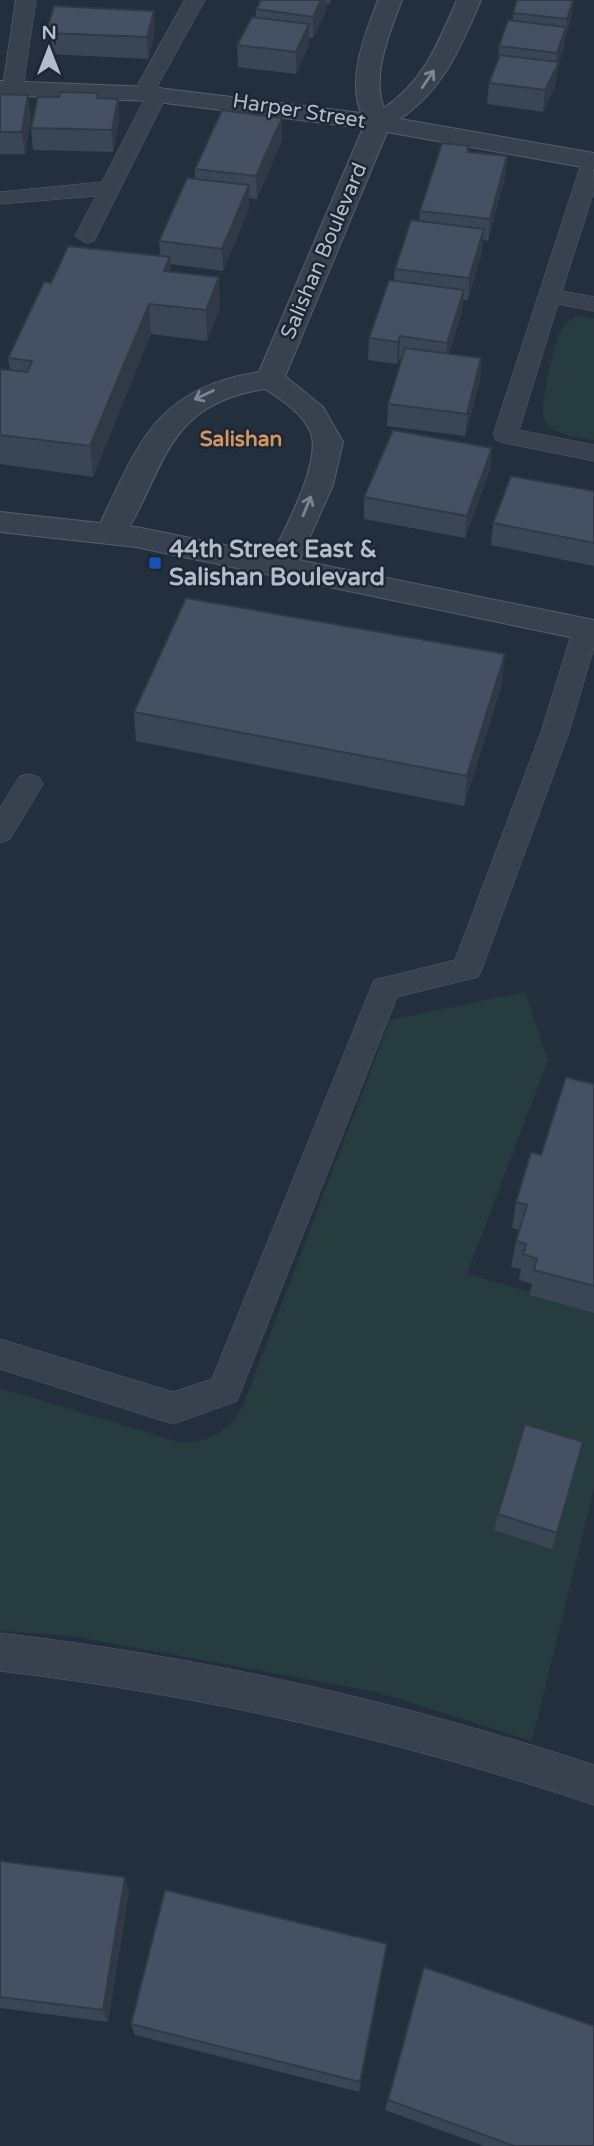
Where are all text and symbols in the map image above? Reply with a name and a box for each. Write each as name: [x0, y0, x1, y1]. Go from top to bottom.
north arrow: [14, 14, 84, 84]
text: N: [41, 22, 57, 44]
one-way arrow: [421, 70, 435, 89]
street label: Harper Street: [231, 88, 367, 134]
street label: Salishan Boulevard: [276, 159, 372, 343]
one-way arrow: [194, 389, 215, 402]
district label: Salishan: [200, 427, 282, 452]
one-way arrow: [302, 496, 315, 518]
place label: 44th Street East & Salishan Boulevard: [169, 535, 385, 592]
marker: 44th Street East & Salishan Boulevard: [147, 555, 163, 571]

